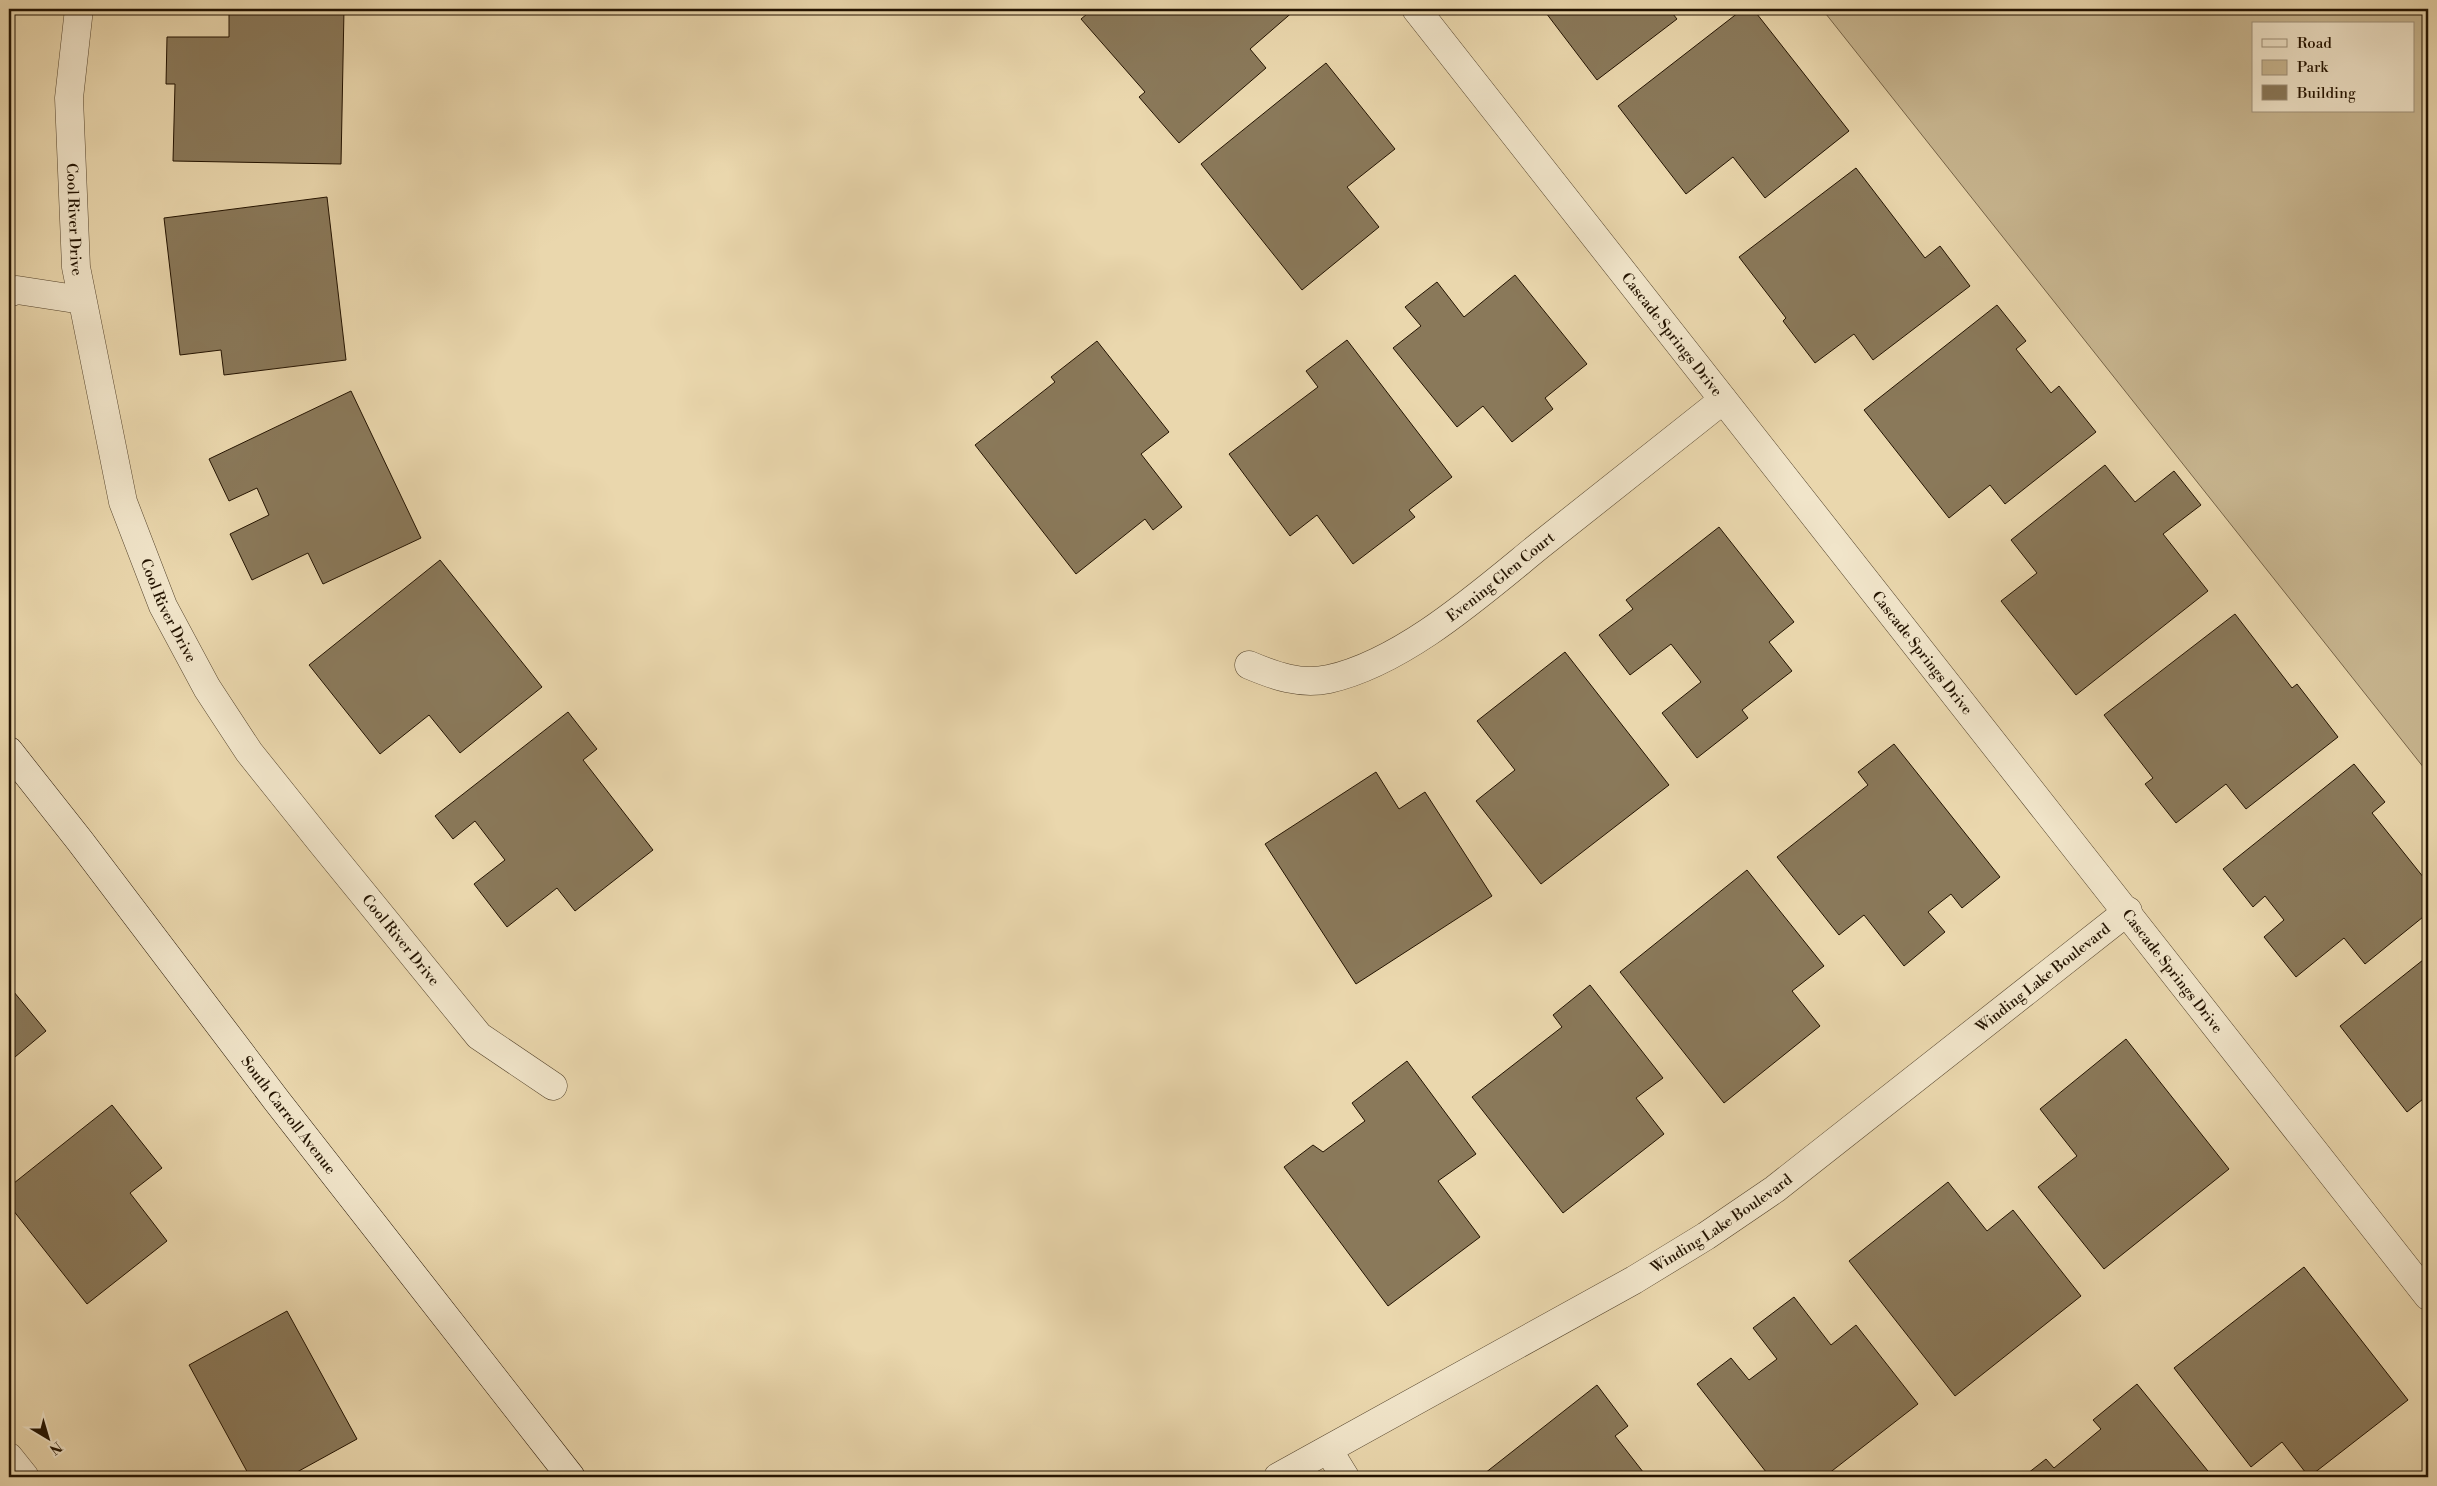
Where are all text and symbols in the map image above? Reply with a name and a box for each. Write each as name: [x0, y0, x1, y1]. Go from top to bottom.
legend: [2252, 22, 2414, 112]
text: Road: [2297, 34, 2332, 53]
text: Park: [2297, 58, 2329, 77]
text: Building: [2296, 84, 2356, 103]
street label: Cool River Drive: [62, 163, 87, 277]
street label: Cascade Springs Drive: [1617, 269, 1727, 400]
street label: Evening Glen Court: [1443, 527, 1559, 626]
street label: Cool River Drive: [136, 556, 201, 666]
street label: Cascade Springs Drive: [1868, 587, 1977, 719]
street label: Cool River Drive: [358, 890, 444, 990]
street label: Cascade Springs Drive: [2118, 905, 2227, 1037]
street label: Winding Lake Boulevard: [1971, 919, 2114, 1037]
street label: South Carroll Avenue: [237, 1052, 340, 1178]
street label: Winding Lake Boulevard: [1646, 1169, 1796, 1278]
north arrow: [22, 1414, 72, 1464]
text: N: [45, 1437, 65, 1458]

